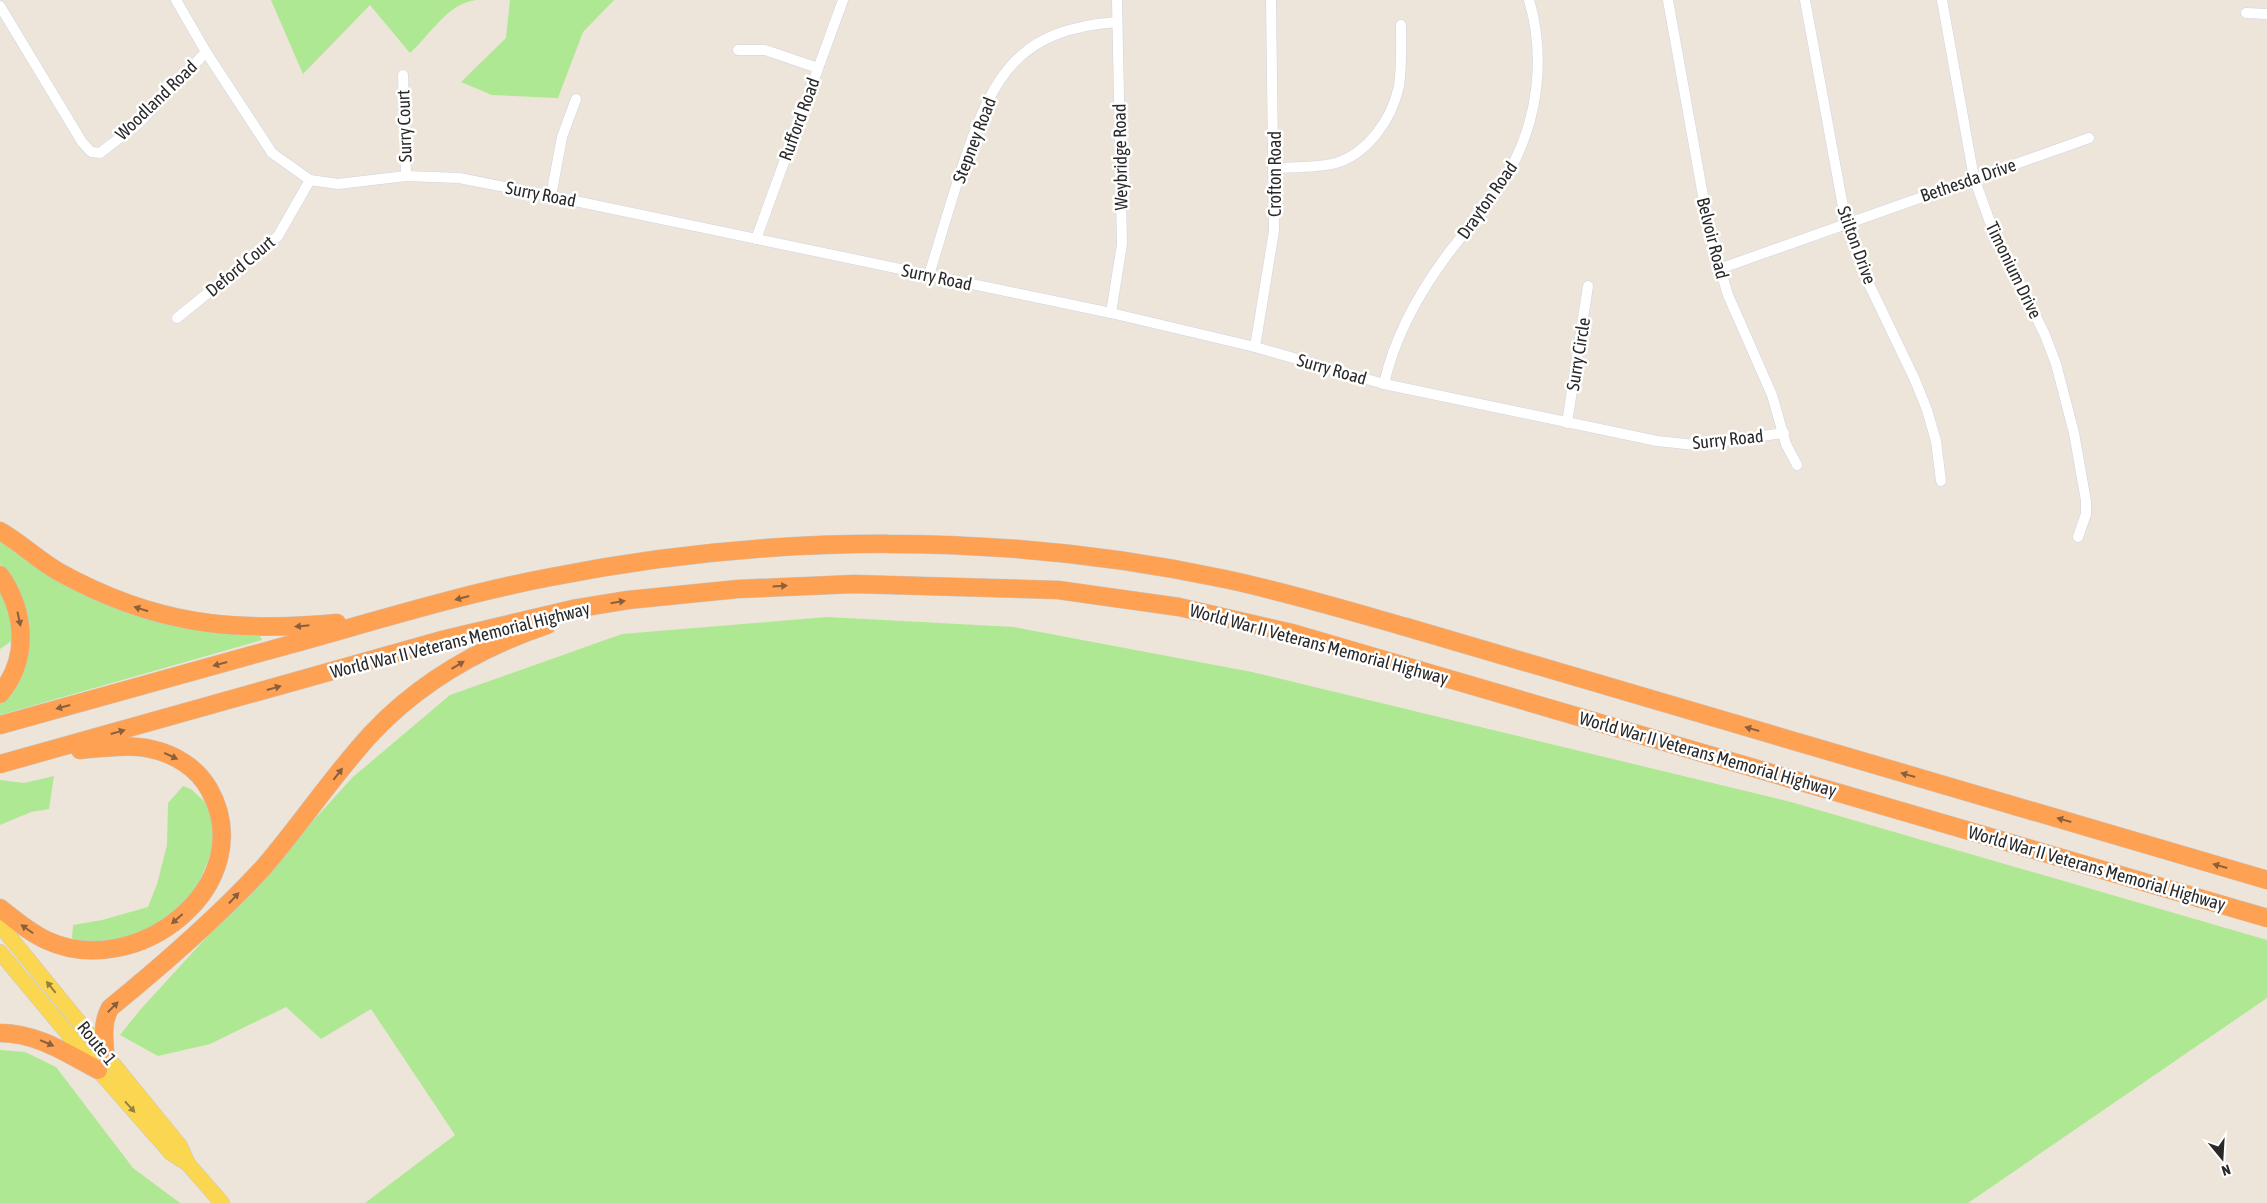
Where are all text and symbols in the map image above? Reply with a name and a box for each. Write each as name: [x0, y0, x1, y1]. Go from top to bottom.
street label: Woodland Road: [111, 56, 201, 144]
street label: Rufford Road: [774, 75, 824, 163]
street label: Surry Court: [392, 89, 416, 163]
street label: Stepney Road: [948, 94, 1000, 186]
street label: Weybridge Road: [1109, 103, 1131, 211]
street label: Crofton Road: [1264, 131, 1285, 217]
street label: Bethesda Drive: [1918, 154, 2018, 206]
street label: Drayton Road: [1453, 157, 1521, 243]
street label: Surry Road: [504, 177, 578, 211]
street label: Belvoir Road: [1693, 195, 1733, 281]
street label: Stilton Drive: [1833, 203, 1881, 287]
street label: Timonium Drive: [1982, 218, 2046, 322]
street label: Deford Court: [201, 231, 279, 301]
street label: Surry Road: [900, 259, 974, 295]
street label: Surry Circle: [1562, 316, 1594, 392]
street label: Surry Road: [1295, 349, 1369, 389]
street label: Surry Road: [1692, 425, 1764, 453]
one-way arrow: [772, 582, 788, 590]
one-way arrow: [454, 594, 469, 602]
one-way arrow: [611, 597, 627, 605]
street label: World War II Veterans Memorial Highway: [328, 598, 592, 682]
street label: World War II Veterans Memorial Highway: [1187, 599, 1451, 689]
one-way arrow: [133, 604, 148, 612]
one-way arrow: [16, 611, 24, 627]
one-way arrow: [293, 623, 309, 631]
one-way arrow: [212, 661, 227, 669]
one-way arrow: [451, 661, 464, 670]
one-way arrow: [267, 683, 282, 691]
one-way arrow: [56, 704, 71, 712]
street label: World War II Veterans Memorial Highway: [1577, 707, 1839, 801]
one-way arrow: [1745, 725, 1760, 733]
one-way arrow: [110, 727, 125, 735]
one-way arrow: [164, 752, 178, 760]
one-way arrow: [333, 768, 344, 781]
one-way arrow: [1901, 770, 1916, 778]
one-way arrow: [2057, 815, 2072, 823]
street label: World War II Veterans Memorial Highway: [1966, 821, 2228, 915]
one-way arrow: [2213, 861, 2228, 869]
one-way arrow: [228, 892, 240, 904]
one-way arrow: [171, 914, 184, 925]
one-way arrow: [21, 924, 34, 934]
one-way arrow: [46, 981, 57, 994]
one-way arrow: [107, 1001, 119, 1013]
street label: Route 1: [73, 1017, 121, 1069]
one-way arrow: [40, 1040, 54, 1048]
one-way arrow: [124, 1100, 136, 1112]
north arrow: [2197, 1133, 2247, 1183]
text: N: [2220, 1161, 2232, 1179]

